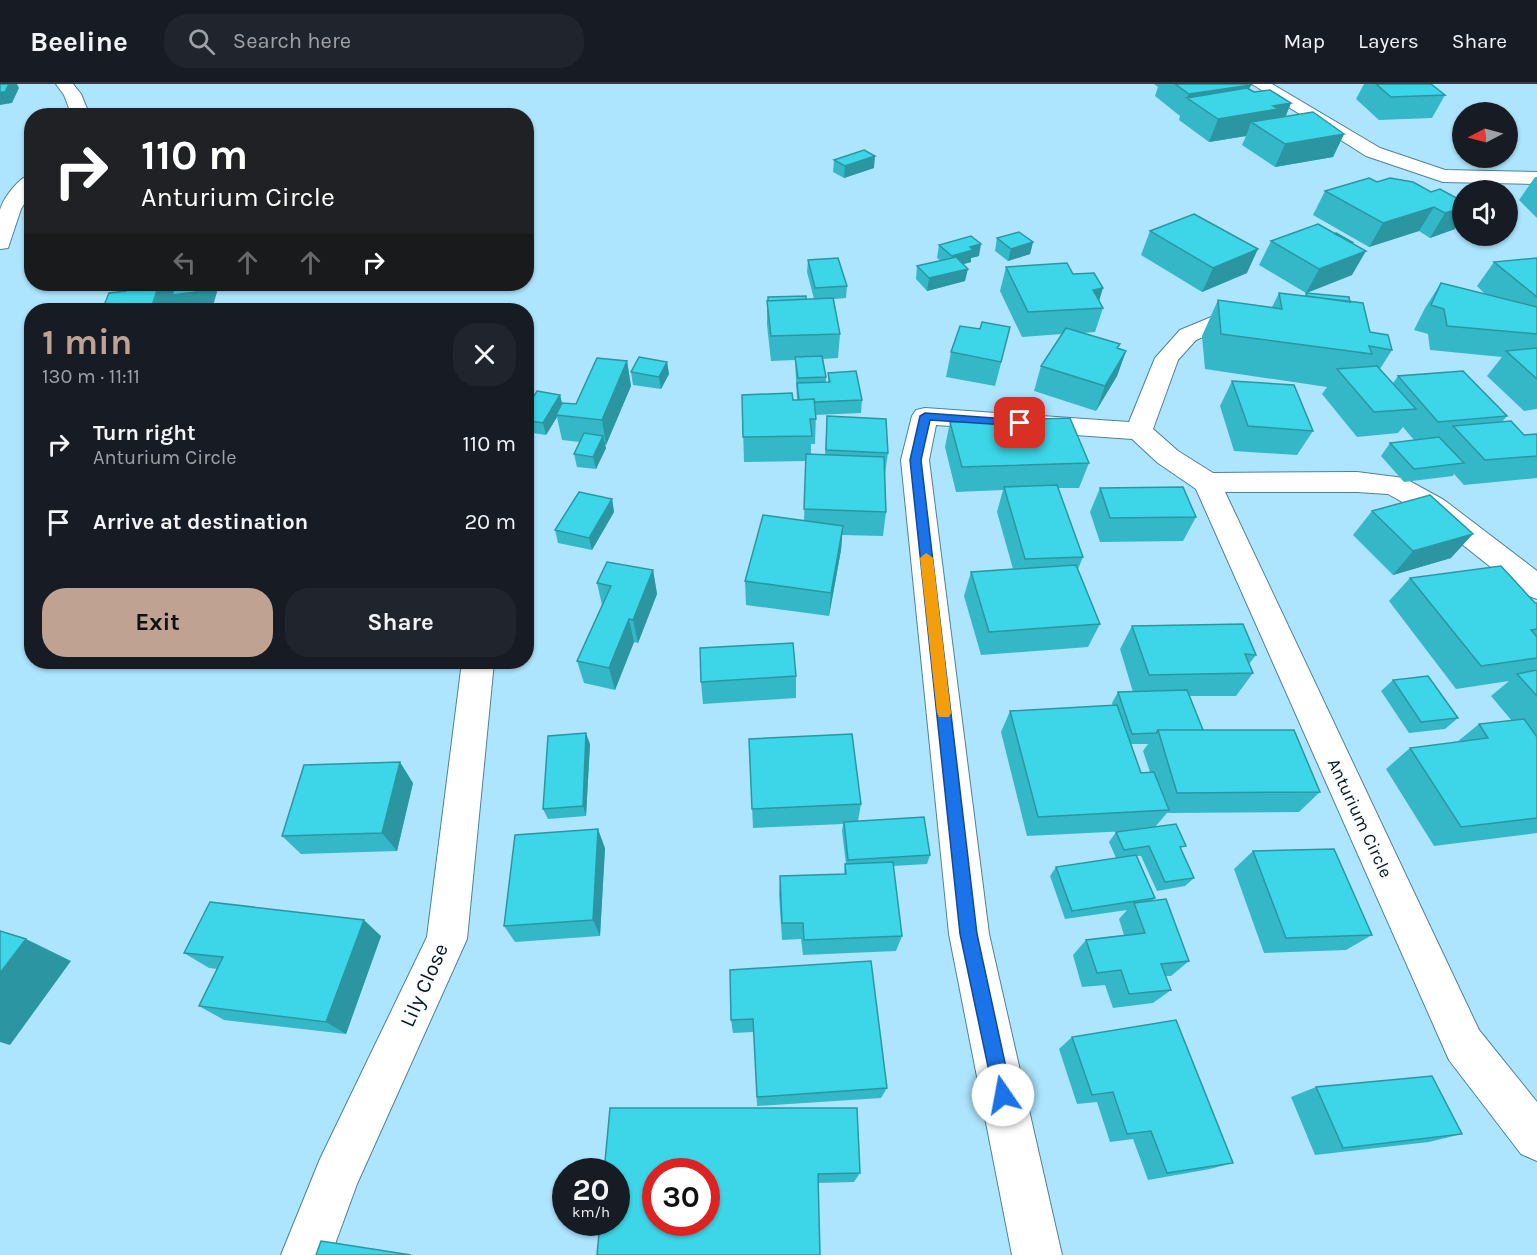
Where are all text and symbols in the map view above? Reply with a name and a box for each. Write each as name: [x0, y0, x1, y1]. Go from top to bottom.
search box: [164, 14, 584, 68]
text: Beeline: [30, 25, 128, 58]
icon: search: [185, 25, 218, 58]
text: Search here: [233, 28, 351, 54]
text: Map: [1283, 29, 1325, 53]
text: Layers: [1358, 29, 1419, 53]
text: Share: [1452, 29, 1507, 53]
north arrow: [1452, 102, 1518, 168]
map controls: [1452, 102, 1518, 246]
text: 110 m: [141, 130, 248, 180]
icon: right: [42, 132, 120, 210]
button: sound: [1452, 180, 1518, 246]
text: Anturium Circle: [141, 181, 335, 213]
icon: left: [168, 246, 201, 279]
icon: ahead: [231, 246, 264, 279]
icon: ahead: [294, 246, 327, 279]
icon: right: [357, 246, 390, 279]
text: 1 min: [42, 321, 132, 363]
button: close: [453, 323, 516, 386]
text: 130 m · 11:11: [42, 365, 140, 388]
pin: [994, 397, 1045, 448]
icon: arrive: [1003, 406, 1036, 439]
text: Turn right: [93, 420, 196, 446]
icon: right: [42, 428, 75, 461]
text: 110 m: [463, 431, 516, 457]
text: Anturium Circle: [93, 446, 237, 469]
icon: arrive: [42, 506, 75, 539]
text: Arrive at destination: [93, 509, 308, 535]
text: 20 m: [464, 509, 516, 535]
button: Exit: [42, 588, 273, 657]
button: Share: [285, 588, 516, 657]
street label: Anturium Circle: [1323, 755, 1397, 881]
street label: Lily Close: [395, 940, 453, 1030]
position arrow: [971, 1063, 1035, 1127]
speed limit sign: 30: [642, 1158, 720, 1236]
text: 20: [572, 1172, 610, 1208]
text: km/h: [572, 1203, 610, 1221]

